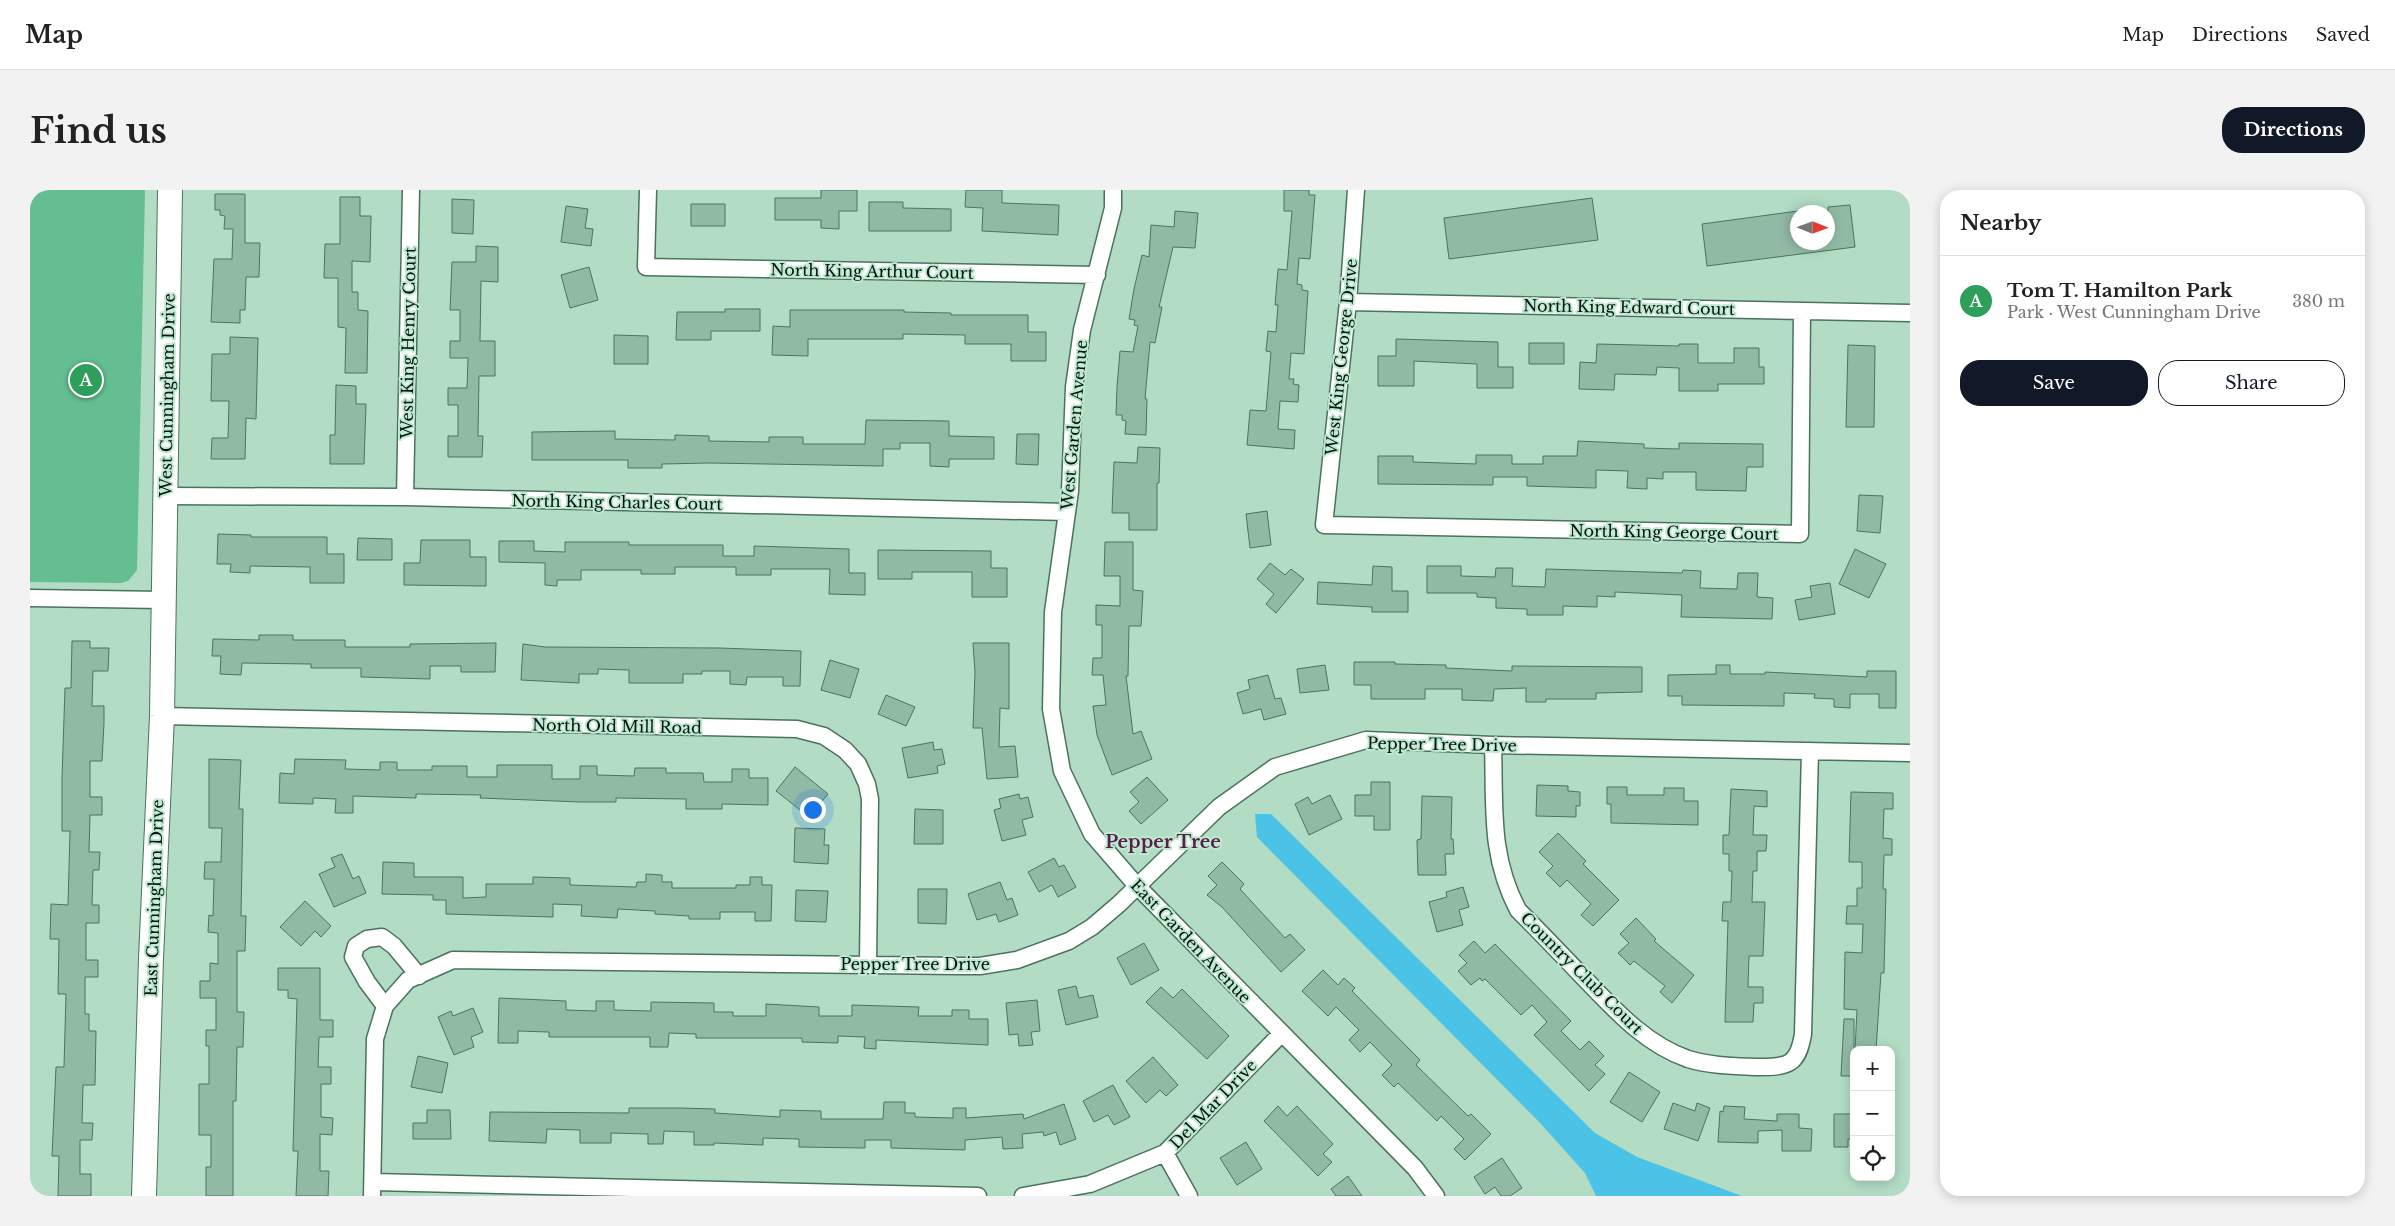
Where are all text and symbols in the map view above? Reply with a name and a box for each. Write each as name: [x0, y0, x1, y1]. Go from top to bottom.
text: Map: [25, 20, 83, 49]
text: Map: [2122, 24, 2164, 46]
text: Directions: [2192, 24, 2288, 46]
text: Saved: [2316, 24, 2370, 46]
button: Directions: [2222, 107, 2365, 153]
text: Find us: [30, 109, 167, 152]
north arrow: [1790, 205, 1835, 250]
text: Nearby: [1960, 210, 2041, 236]
street label: West King Henry Court: [396, 247, 420, 440]
street label: West King George Drive: [1321, 258, 1361, 457]
street label: North King Arthur Court: [770, 259, 974, 283]
text: Tom T. Hamilton Park: [2007, 279, 2232, 302]
text: A: [1970, 291, 1982, 311]
text: 380 m: [2292, 291, 2345, 311]
street label: West Cunningham Drive: [155, 293, 179, 498]
street label: North King Edward Court: [1523, 295, 1735, 319]
text: Park · West Cunningham Drive: [2007, 302, 2261, 322]
street label: West Garden Avenue: [1057, 339, 1091, 512]
button: Save: [1960, 360, 2148, 406]
button: Share: [2158, 360, 2345, 406]
pin: A: [70, 361, 102, 399]
street label: North King Charles Court: [511, 490, 723, 514]
street label: North King George Court: [1569, 520, 1779, 544]
street label: North Old Mill Road: [532, 715, 702, 737]
street label: Pepper Tree Drive: [1367, 733, 1517, 755]
your location: [800, 797, 826, 823]
street label: East Cunningham Drive: [141, 799, 167, 997]
district label: Pepper Tree: [1105, 831, 1221, 853]
street label: East Garden Avenue: [1127, 875, 1255, 1007]
street label: Country Club Court: [1517, 908, 1647, 1038]
street label: Pepper Tree Drive: [840, 954, 990, 974]
map controls: [1850, 1046, 1895, 1181]
button: +: [1850, 1046, 1895, 1091]
street label: Del Mar Drive: [1165, 1055, 1261, 1153]
button: −: [1850, 1091, 1895, 1136]
button: locate: [1850, 1136, 1895, 1181]

